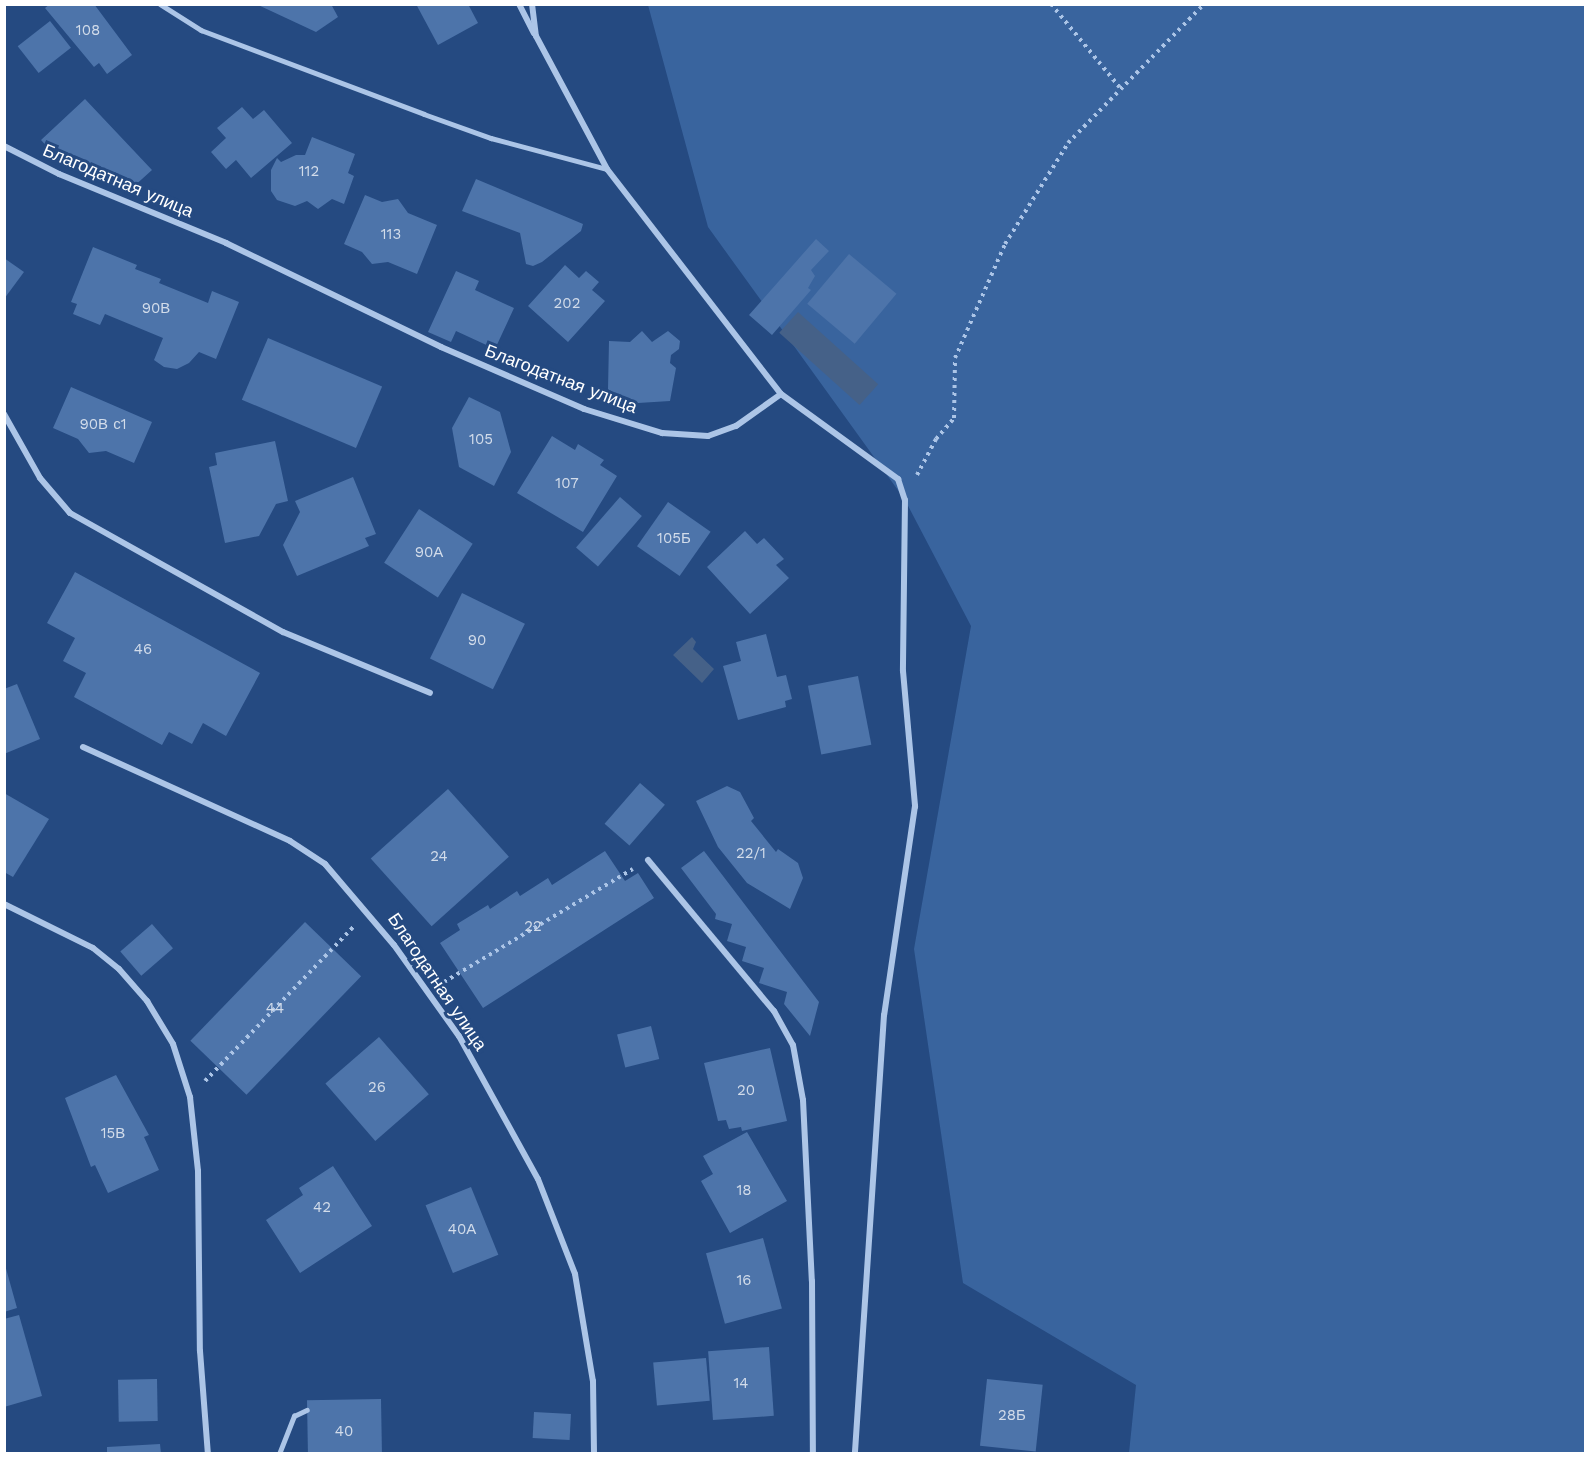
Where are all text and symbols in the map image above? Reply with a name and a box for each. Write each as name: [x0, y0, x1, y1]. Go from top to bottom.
house number: 108: [76, 22, 100, 40]
street label: Благодатная улица: [39, 139, 197, 223]
house number: 112: [299, 163, 319, 181]
house number: 113: [381, 226, 401, 244]
house number: 202: [554, 295, 580, 313]
house number: 90В: [142, 300, 170, 318]
street label: Благодатная улица: [482, 340, 640, 418]
house number: 90В с1: [79, 416, 127, 434]
house number: 105: [469, 431, 493, 449]
house number: 107: [555, 475, 579, 493]
house number: 105Б: [657, 530, 691, 548]
house number: 90А: [415, 544, 443, 562]
house number: 90: [468, 632, 486, 650]
house number: 46: [134, 641, 152, 659]
house number: 22/1: [736, 845, 766, 863]
house number: 24: [430, 848, 448, 866]
street label: Благодатная улица: [383, 909, 491, 1055]
house number: 22: [524, 918, 542, 936]
house number: 44: [266, 1000, 284, 1018]
house number: 26: [368, 1079, 386, 1097]
house number: 20: [737, 1082, 755, 1100]
house number: 15В: [101, 1125, 125, 1143]
house number: 18: [736, 1182, 752, 1200]
house number: 42: [313, 1199, 331, 1217]
house number: 40А: [448, 1221, 476, 1239]
house number: 16: [737, 1272, 751, 1290]
house number: 14: [733, 1375, 749, 1393]
house number: 28Б: [998, 1407, 1026, 1425]
house number: 40: [335, 1423, 353, 1441]

